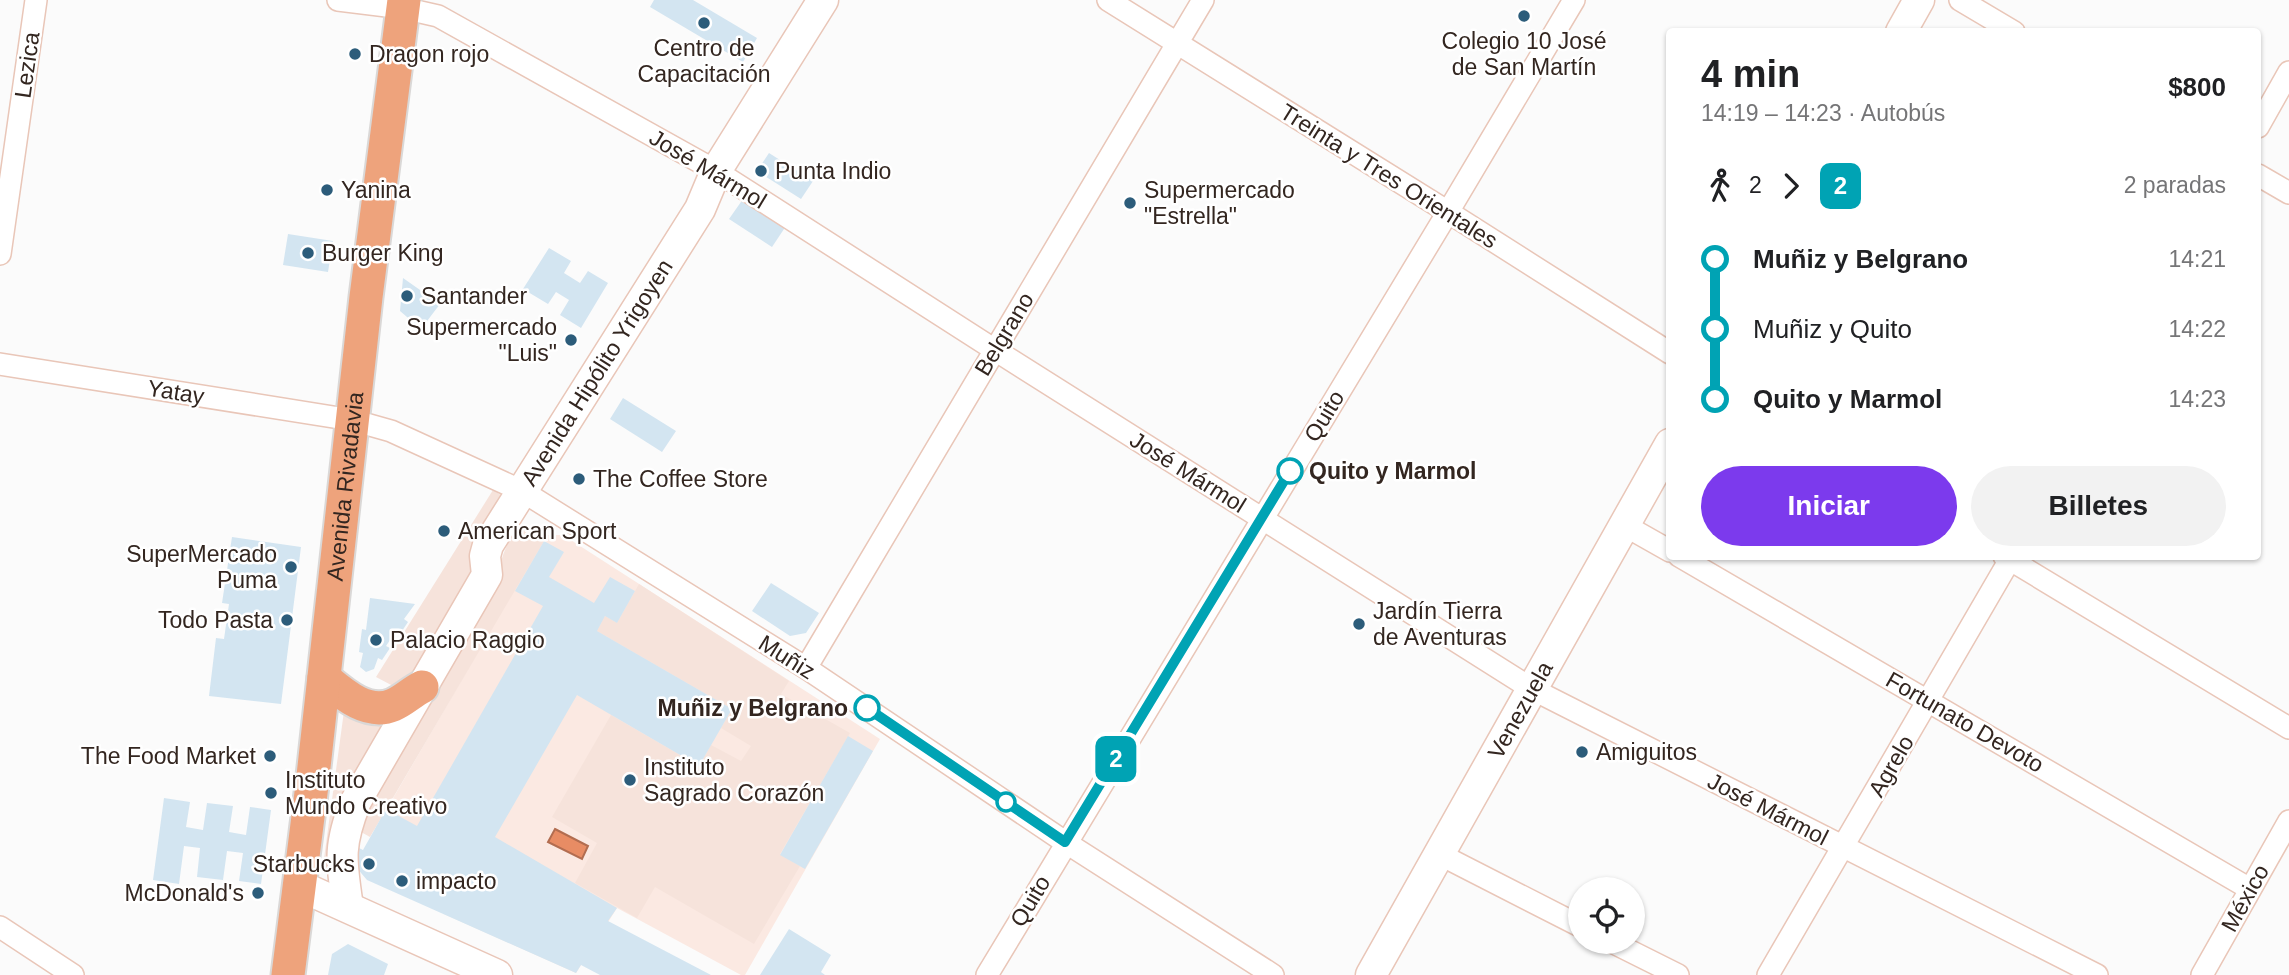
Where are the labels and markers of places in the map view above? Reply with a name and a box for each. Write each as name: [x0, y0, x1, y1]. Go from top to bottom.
marker: Colegio 10 José de San Martín: [1516, 8, 1532, 24]
marker: Centro de Capacitación: [696, 15, 712, 31]
place label: Colegio 10 José de San Martín: [1442, 28, 1606, 80]
place label: Centro de Capacitación: [638, 35, 770, 87]
place label: Dragon rojo: [369, 41, 489, 67]
marker: Dragon rojo: [347, 46, 363, 62]
place label: Punta Indio: [775, 158, 891, 184]
marker: Punta Indio: [753, 163, 769, 179]
place label: Yanina: [341, 177, 411, 203]
place label: Supermercado "Estrella": [1144, 177, 1295, 229]
marker: Yanina: [319, 182, 335, 198]
marker: Supermercado "Estrella": [1122, 195, 1138, 211]
place label: Burger King: [322, 240, 443, 266]
marker: Burger King: [300, 245, 316, 261]
place label: Santander: [421, 283, 527, 309]
marker: Santander: [399, 288, 415, 304]
place label: Supermercado "Luis": [406, 314, 557, 366]
marker: Supermercado "Luis": [563, 332, 579, 348]
marker: Quito y Marmol: [1277, 458, 1303, 484]
place label: Quito y Marmol: [1309, 458, 1476, 484]
place label: The Coffee Store: [593, 466, 768, 492]
marker: The Coffee Store: [571, 471, 587, 487]
place label: American Sport: [458, 518, 617, 544]
marker: American Sport: [436, 523, 452, 539]
place label: SuperMercado Puma: [126, 541, 277, 593]
marker: SuperMercado Puma: [283, 559, 299, 575]
place label: Jardín Tierra de Aventuras: [1373, 598, 1507, 650]
place label: Todo Pasta: [158, 607, 273, 633]
marker: Todo Pasta: [279, 612, 295, 628]
marker: Jardín Tierra de Aventuras: [1351, 616, 1367, 632]
place label: Palacio Raggio: [390, 627, 545, 653]
marker: Palacio Raggio: [368, 632, 384, 648]
place label: Muñiz y Belgrano: [658, 695, 848, 721]
marker: Muñiz y Belgrano: [854, 695, 880, 721]
place label: Amiguitos: [1596, 739, 1697, 765]
place label: The Food Market: [81, 743, 257, 769]
marker: Amiguitos: [1574, 744, 1590, 760]
marker: The Food Market: [262, 748, 278, 764]
place label: Instituto Sagrado Corazón: [644, 754, 824, 806]
place label: Instituto Mundo Creativo: [285, 767, 447, 819]
marker: Instituto Sagrado Corazón: [622, 772, 638, 788]
marker: Instituto Mundo Creativo: [263, 785, 279, 801]
unlabelled marker: [996, 792, 1016, 812]
place label: Starbucks: [253, 851, 355, 877]
marker: Starbucks: [361, 856, 377, 872]
place label: impacto: [416, 868, 497, 894]
marker: impacto: [394, 873, 410, 889]
place label: McDonald's: [125, 880, 244, 906]
marker: McDonald's: [250, 885, 266, 901]

